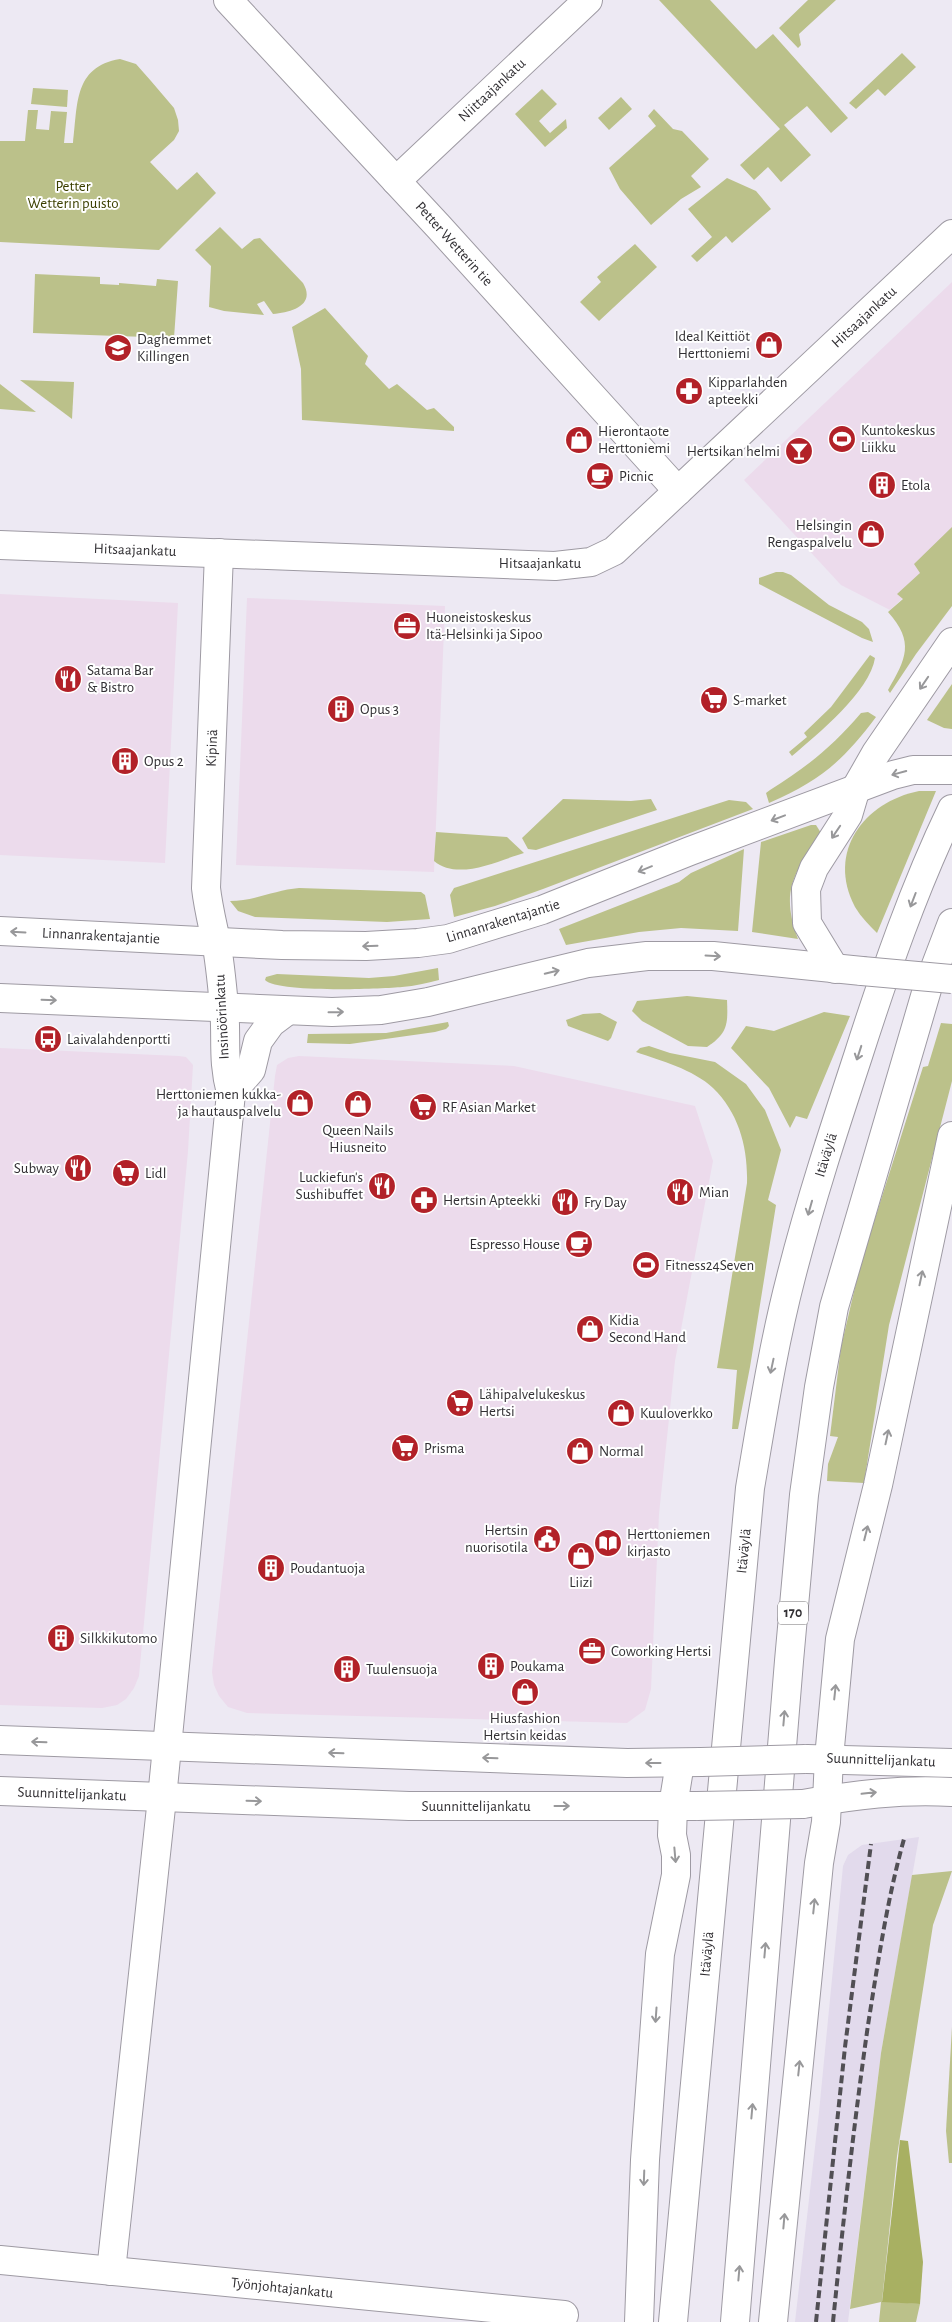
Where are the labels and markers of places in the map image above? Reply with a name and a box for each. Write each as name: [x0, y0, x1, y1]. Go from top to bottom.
place label: Ideal Keittiöt Herttoniemi: [675, 329, 750, 361]
shop icon: Ideal Keittiöt Herttoniemi: [754, 330, 784, 360]
place label: Daghemmet Killingen: [137, 332, 211, 364]
school or university icon: Daghemmet Killingen: [103, 333, 133, 363]
place label: Kipparlahden apteekki: [708, 375, 788, 407]
pharmacy icon: Kipparlahden apteekki: [674, 376, 704, 406]
place label: Kuntokeskus Liikku: [861, 423, 935, 455]
place label: Hierontaote Herttoniemi: [598, 424, 670, 456]
sports icon: Kuntokeskus Liikku: [827, 424, 857, 454]
shop icon: Hierontaote Herttoniemi: [564, 425, 594, 455]
bar icon: Hertsikan helmi: [784, 436, 814, 466]
place label: Hertsikan helmi: [687, 444, 780, 459]
cafe icon: Picnic: [585, 461, 615, 491]
place label: Picnic: [619, 469, 653, 484]
building icon: Etola: [867, 470, 897, 500]
place label: Etola: [901, 478, 931, 493]
place label: Helsingin Rengaspalvelu: [767, 518, 852, 550]
shop icon: Helsingin Rengaspalvelu: [856, 519, 886, 549]
place label: Huoneistoskeskus Itä-Helsinki ja Sipoo: [426, 610, 543, 642]
office icon: Huoneistoskeskus Itä-Helsinki ja Sipoo: [392, 611, 422, 641]
place label: Satama Bar & Bistro: [87, 663, 154, 695]
restaurant icon: Satama Bar & Bistro: [53, 664, 83, 694]
supermarket icon: S-market: [699, 685, 729, 715]
place label: S-market: [733, 693, 787, 708]
building icon: Opus 3: [326, 694, 356, 724]
place label: Opus 3: [360, 702, 399, 717]
building icon: Opus 2: [110, 746, 140, 776]
place label: Opus 2: [144, 754, 184, 769]
bus stop icon: Laivalahdenportti: [33, 1024, 63, 1054]
place label: Laivalahdenportti: [67, 1032, 171, 1047]
place label: Herttoniemen kukka- ja hautauspalvelu: [156, 1087, 281, 1119]
shop icon: Herttoniemen kukka- ja hautauspalvelu: [285, 1088, 315, 1118]
shop icon: Queen Nails Hiusneito: [343, 1089, 373, 1119]
supermarket icon: RF Asian Market: [408, 1092, 438, 1122]
place label: RF Asian Market: [442, 1100, 536, 1115]
place label: Queen Nails Hiusneito: [322, 1123, 394, 1155]
restaurant icon: Subway: [63, 1153, 93, 1183]
supermarket icon: Lidl: [111, 1158, 141, 1188]
place label: Subway: [14, 1161, 60, 1176]
place label: Lidl: [145, 1166, 166, 1181]
place label: Luckiefun's Sushibuffet: [296, 1170, 363, 1202]
restaurant icon: Luckiefun's Sushibuffet: [367, 1171, 397, 1201]
restaurant icon: Mian: [665, 1177, 695, 1207]
pharmacy icon: Hertsin Apteekki: [409, 1185, 439, 1215]
place label: Mian: [699, 1185, 729, 1200]
restaurant icon: Fry Day: [550, 1187, 580, 1217]
place label: Hertsin Apteekki: [443, 1193, 541, 1208]
place label: Fry Day: [584, 1195, 627, 1210]
cafe icon: Espresso House: [564, 1229, 594, 1259]
place label: Espresso House: [470, 1237, 560, 1252]
sports icon: Fitness24Seven: [631, 1250, 661, 1280]
place label: Fitness24Seven: [665, 1258, 754, 1273]
place label: Kidia Second Hand: [609, 1313, 686, 1345]
shop icon: Kidia Second Hand: [575, 1314, 605, 1344]
place label: Lähipalvelukeskus Hertsi: [479, 1387, 585, 1419]
supermarket icon: Lähipalvelukeskus Hertsi: [445, 1388, 475, 1418]
shop icon: Kuuloverkko: [606, 1398, 636, 1428]
place label: Kuuloverkko: [640, 1406, 713, 1421]
supermarket icon: Prisma: [390, 1433, 420, 1463]
shop icon: Normal: [565, 1436, 595, 1466]
place label: Prisma: [424, 1441, 465, 1456]
place label: Normal: [599, 1444, 644, 1459]
place label: Hertsin nuorisotila: [465, 1523, 528, 1555]
public building icon: Hertsin nuorisotila: [532, 1524, 562, 1554]
place label: Herttoniemen kirjasto: [627, 1527, 710, 1559]
library icon: Herttoniemen kirjasto: [593, 1528, 623, 1558]
shop icon: Liizi: [566, 1541, 596, 1571]
building icon: Poudantuoja: [256, 1553, 286, 1583]
place label: Poudantuoja: [290, 1561, 365, 1576]
place label: Liizi: [569, 1575, 593, 1590]
building icon: Silkkikutomo: [46, 1623, 76, 1653]
place label: Silkkikutomo: [80, 1631, 157, 1646]
office icon: Coworking Hertsi: [577, 1636, 607, 1666]
place label: Coworking Hertsi: [611, 1644, 711, 1659]
building icon: Poukama: [476, 1651, 506, 1681]
building icon: Tuulensuoja: [332, 1654, 362, 1684]
place label: Poukama: [510, 1659, 565, 1674]
place label: Tuulensuoja: [366, 1662, 437, 1677]
shop icon: Hiusfashion Hertsin keidas: [510, 1677, 540, 1707]
place label: Hiusfashion Hertsin keidas: [483, 1711, 567, 1743]

